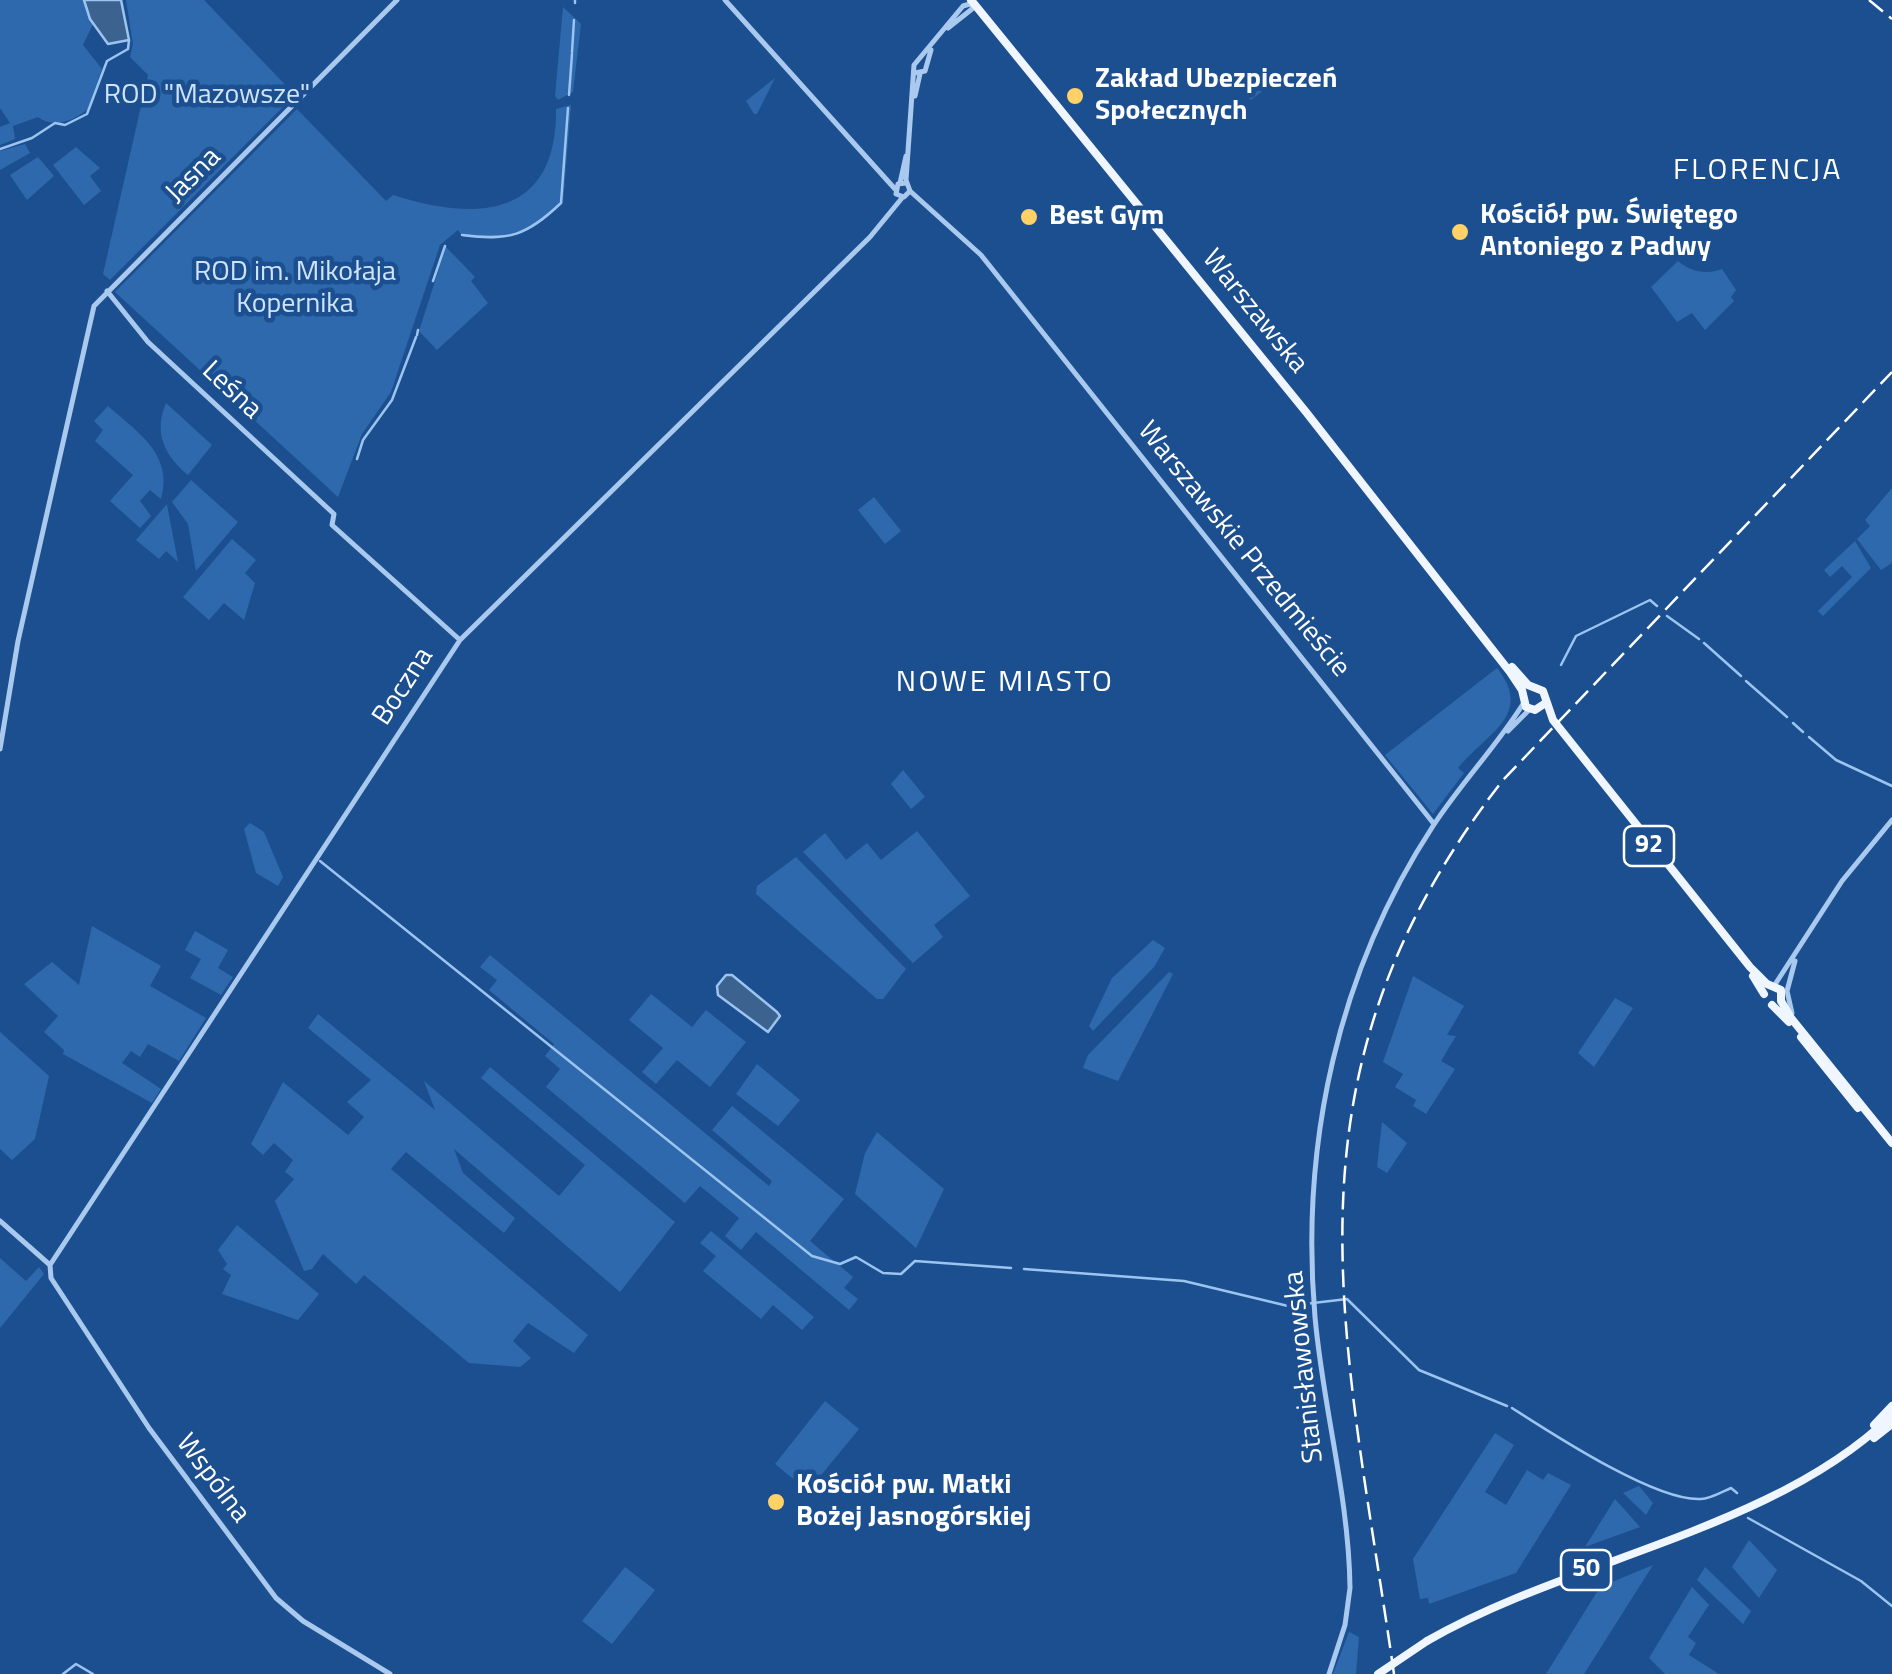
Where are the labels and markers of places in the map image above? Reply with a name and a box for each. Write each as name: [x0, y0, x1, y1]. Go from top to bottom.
place label: Zakład Ubezpieczeń Społecznych: [1095, 63, 1337, 129]
marker: Zakład Ubezpieczeń Społecznych: [1064, 85, 1086, 107]
place label: Kościół pw. Świętego Antoniego z Padwy: [1480, 199, 1738, 265]
place label: Best Gym: [1049, 200, 1164, 234]
marker: Best Gym: [1018, 206, 1040, 228]
marker: Kościół pw. Świętego Antoniego z Padwy: [1449, 221, 1471, 243]
place label: Kościół pw. Matki Bożej Jasnogórskiej: [796, 1469, 1031, 1535]
marker: Kościół pw. Matki Bożej Jasnogórskiej: [765, 1491, 787, 1513]

